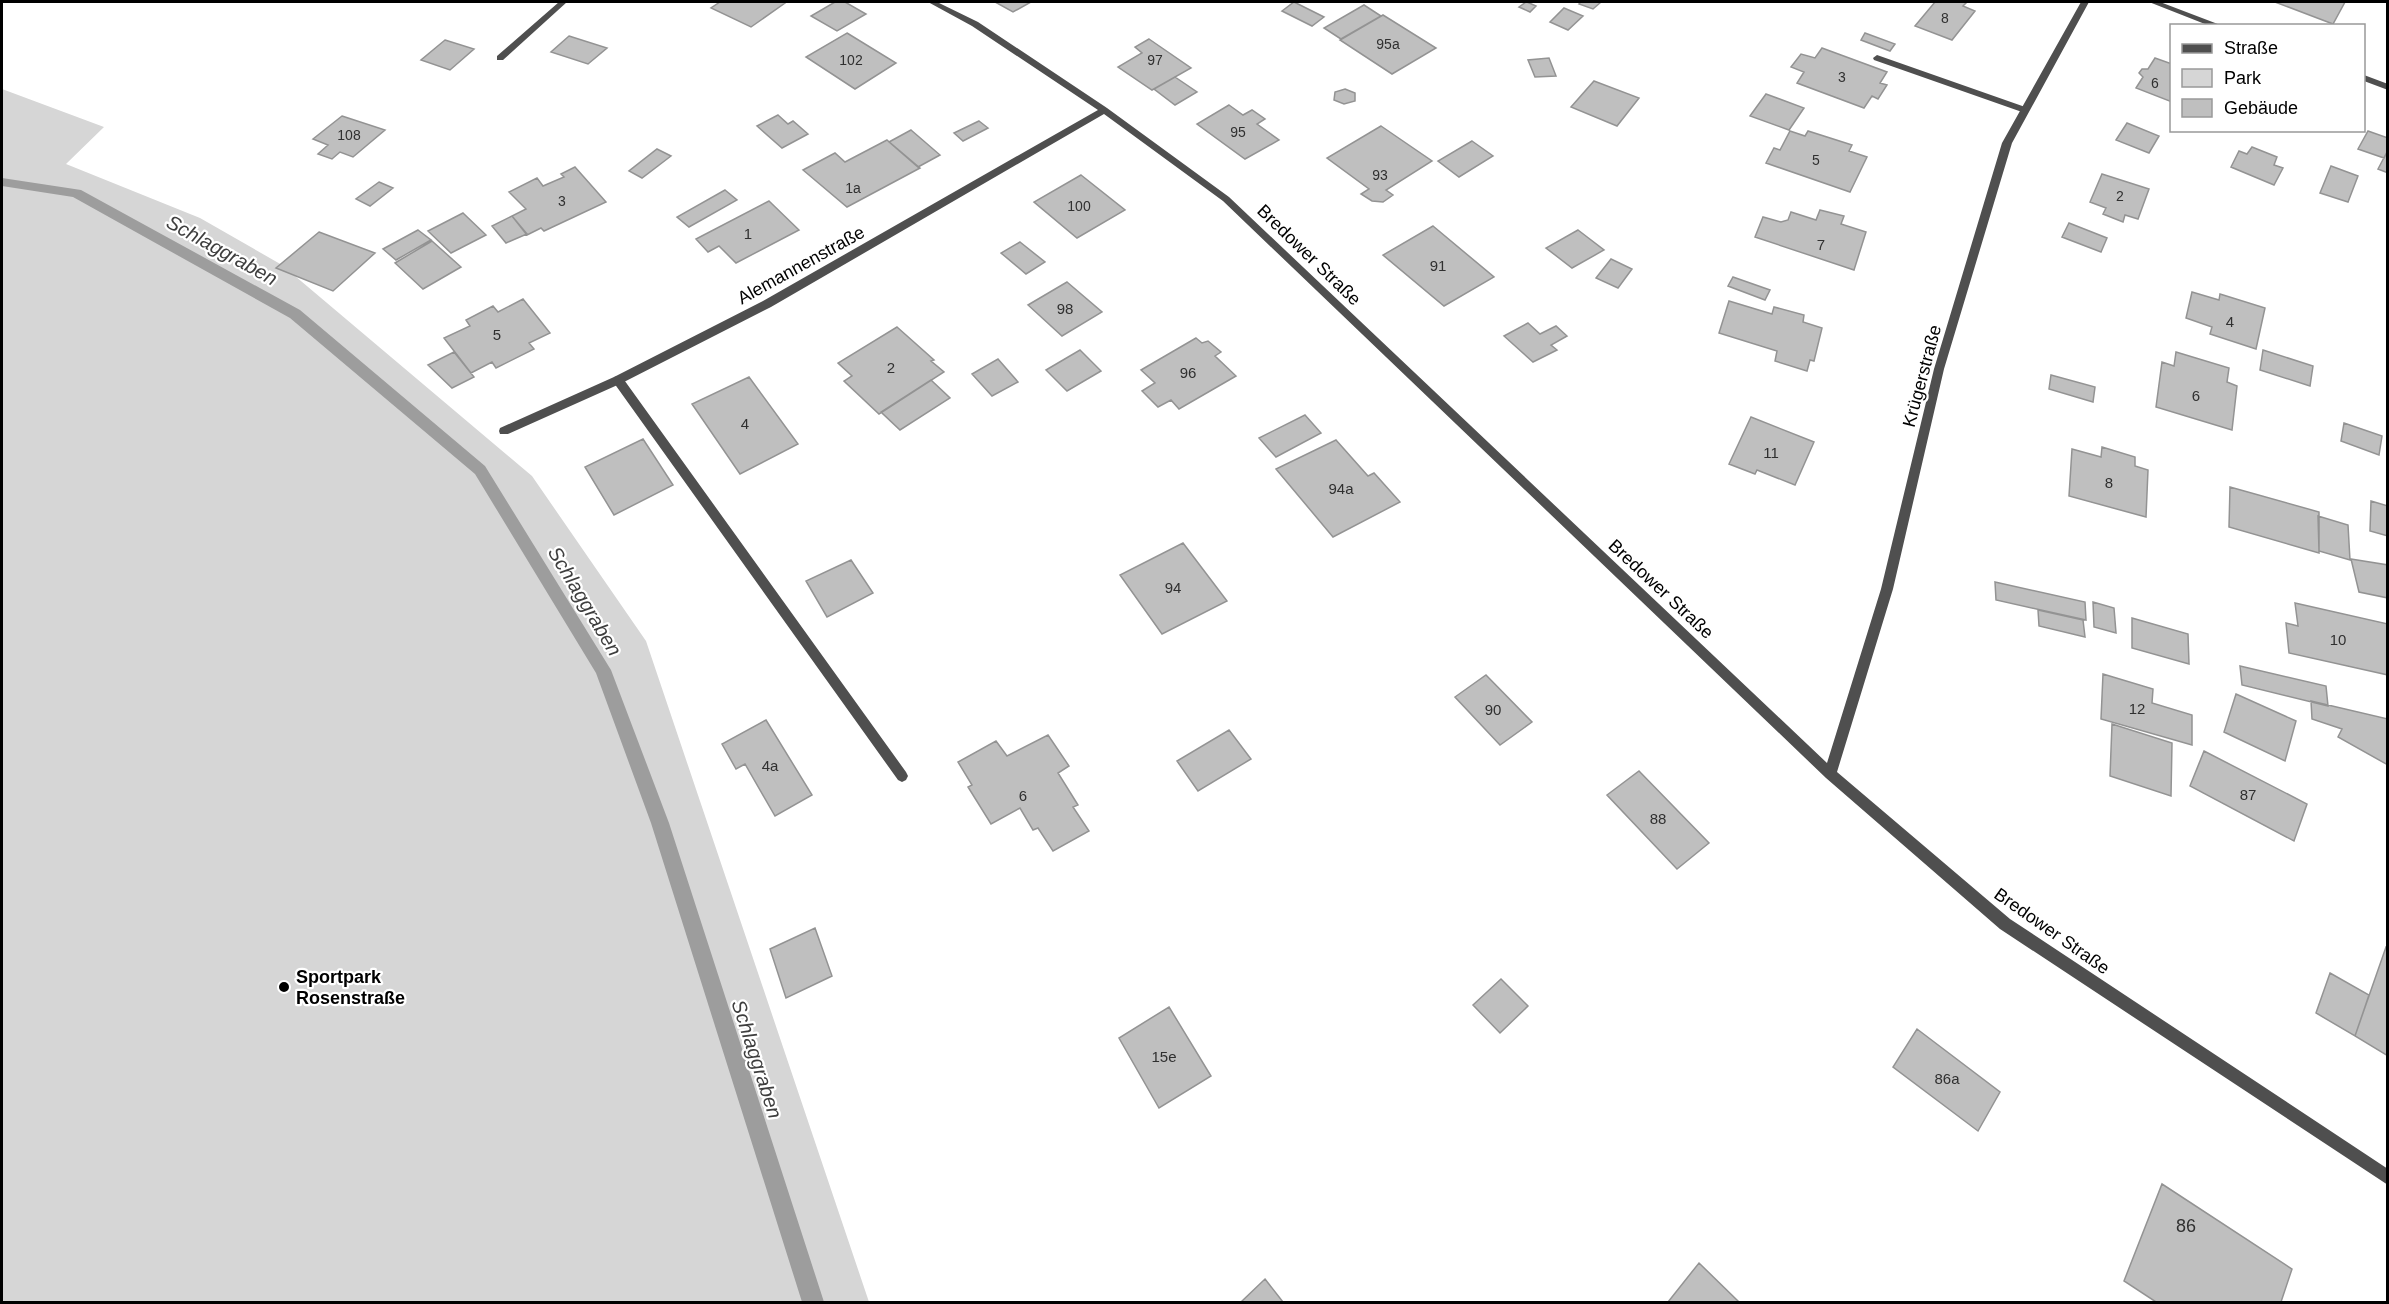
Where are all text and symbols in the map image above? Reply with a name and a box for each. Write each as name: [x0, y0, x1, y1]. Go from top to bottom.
house number: 8: [1941, 10, 1949, 26]
legend: [2170, 24, 2365, 132]
house number: 95a: [1376, 36, 1400, 52]
text: Straße: [2224, 38, 2278, 58]
house number: 102: [839, 52, 863, 68]
house number: 97: [1147, 52, 1163, 68]
text: Park: [2224, 68, 2262, 88]
house number: 3: [1838, 69, 1846, 85]
house number: 6: [2151, 75, 2159, 91]
text: Gebäude: [2224, 98, 2298, 118]
house number: 95: [1230, 124, 1246, 140]
house number: 108: [337, 127, 361, 143]
house number: 5: [1812, 152, 1820, 168]
house number: 93: [1372, 167, 1388, 183]
house number: 1a: [845, 180, 861, 196]
house number: 2: [2116, 188, 2124, 204]
house number: 3: [558, 193, 566, 209]
house number: 100: [1067, 198, 1091, 214]
street label: Bredower Straße: [1253, 201, 1365, 309]
water label: Schlaggraben: [163, 210, 281, 290]
street label: Alemannenstraße: [734, 222, 868, 308]
house number: 1: [744, 225, 752, 242]
house number: 7: [1817, 236, 1825, 253]
house number: 91: [1430, 257, 1446, 274]
house number: 98: [1057, 300, 1073, 317]
house number: 4: [2226, 313, 2234, 330]
street label: Krügerstraße: [1899, 323, 1945, 429]
house number: 5: [493, 326, 501, 343]
house number: 2: [887, 359, 895, 376]
house number: 96: [1180, 364, 1196, 381]
house number: 6: [2192, 387, 2200, 404]
house number: 4: [741, 415, 749, 432]
house number: 11: [1763, 444, 1779, 461]
house number: 8: [2105, 474, 2113, 491]
house number: 94a: [1328, 480, 1354, 497]
street label: Bredower Straße: [1604, 535, 1718, 643]
water label: Schlaggraben: [544, 542, 626, 660]
house number: 94: [1165, 579, 1181, 596]
house number: 10: [2330, 631, 2346, 648]
house number: 12: [2129, 700, 2145, 717]
house number: 90: [1485, 701, 1501, 718]
house number: 4a: [762, 757, 779, 774]
house number: 87: [2240, 786, 2256, 803]
house number: 6: [1019, 787, 1027, 804]
house number: 88: [1650, 810, 1666, 827]
street label: Bredower Straße: [1991, 884, 2113, 978]
place label: Sportpark Rosenstraße: [296, 967, 405, 1008]
marker: Sportpark Rosenstraße: [277, 980, 291, 994]
water label: Schlaggraben: [727, 997, 787, 1121]
house number: 15e: [1151, 1048, 1177, 1065]
house number: 86a: [1934, 1070, 1960, 1087]
house number: 86: [2176, 1216, 2196, 1236]

